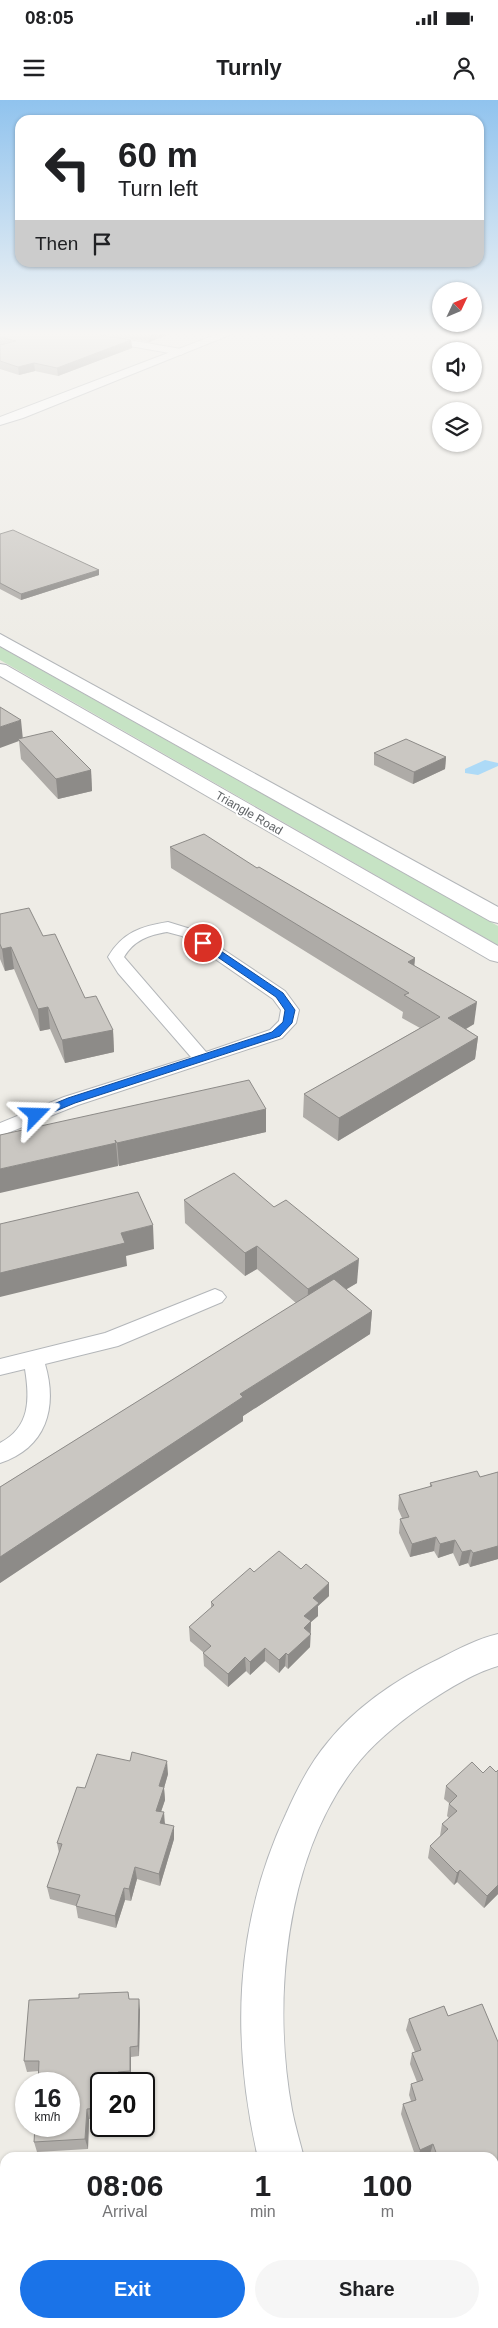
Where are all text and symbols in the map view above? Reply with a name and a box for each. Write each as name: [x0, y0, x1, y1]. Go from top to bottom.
text: 08:05: [25, 7, 74, 28]
icon: menu: [20, 54, 48, 82]
icon: person: [450, 54, 478, 82]
text: Turnly: [216, 55, 282, 80]
icon: left: [35, 135, 100, 200]
text: 60 m: [118, 135, 198, 174]
text: Turn left: [118, 176, 198, 201]
icon: arrive: [88, 230, 116, 258]
text: Then: [35, 233, 78, 254]
north arrow: [432, 282, 482, 332]
map controls: [432, 282, 482, 452]
button: sound: [432, 342, 482, 392]
button: layers: [432, 402, 482, 452]
street label: Triangle Road: [213, 788, 285, 838]
pin: [182, 922, 224, 964]
icon: arrive: [189, 929, 217, 957]
position arrow: [9.0, 1088, 61.0, 1140]
speed limit sign: 20: [90, 2072, 155, 2137]
text: 16: [34, 2084, 61, 2112]
text: km/h: [34, 2110, 61, 2124]
text: 08:06: [87, 2169, 163, 2202]
text: 1: [254, 2169, 271, 2202]
text: 100: [362, 2169, 412, 2202]
text: Arrival: [102, 2203, 148, 2220]
text: min: [250, 2203, 276, 2220]
text: m: [381, 2203, 394, 2220]
button: Exit: [20, 2260, 245, 2318]
button: Share: [255, 2260, 479, 2318]

